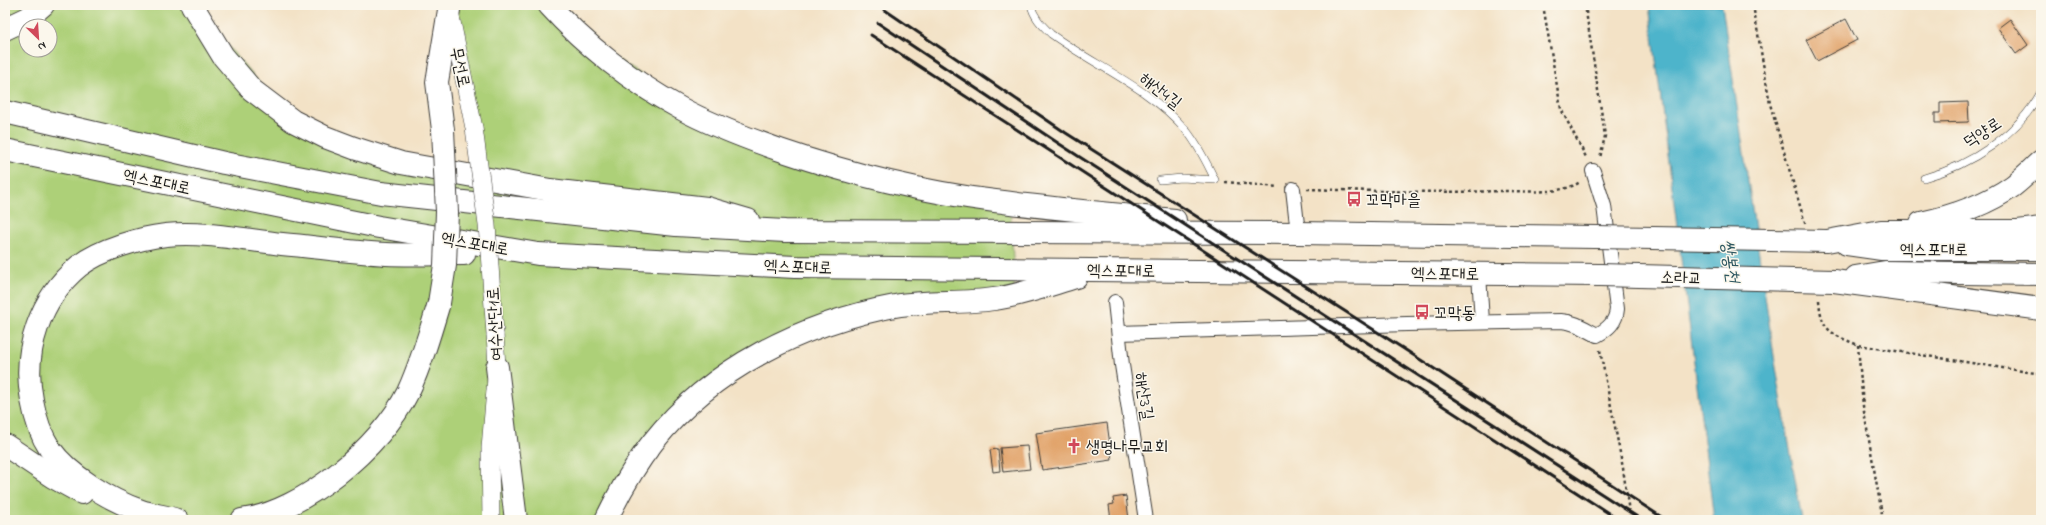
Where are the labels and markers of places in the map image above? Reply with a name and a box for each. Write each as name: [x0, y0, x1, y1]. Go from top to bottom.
place label: 꼬막마을: [1366, 188, 1421, 213]
bus stop icon: 꼬막마을: [1345, 190, 1363, 208]
place label: 꼬막동: [1434, 301, 1475, 326]
bus stop icon: 꼬막동: [1413, 303, 1431, 321]
place label: 생명나무교회: [1086, 435, 1168, 460]
church icon: 생명나무교회: [1065, 437, 1083, 455]

